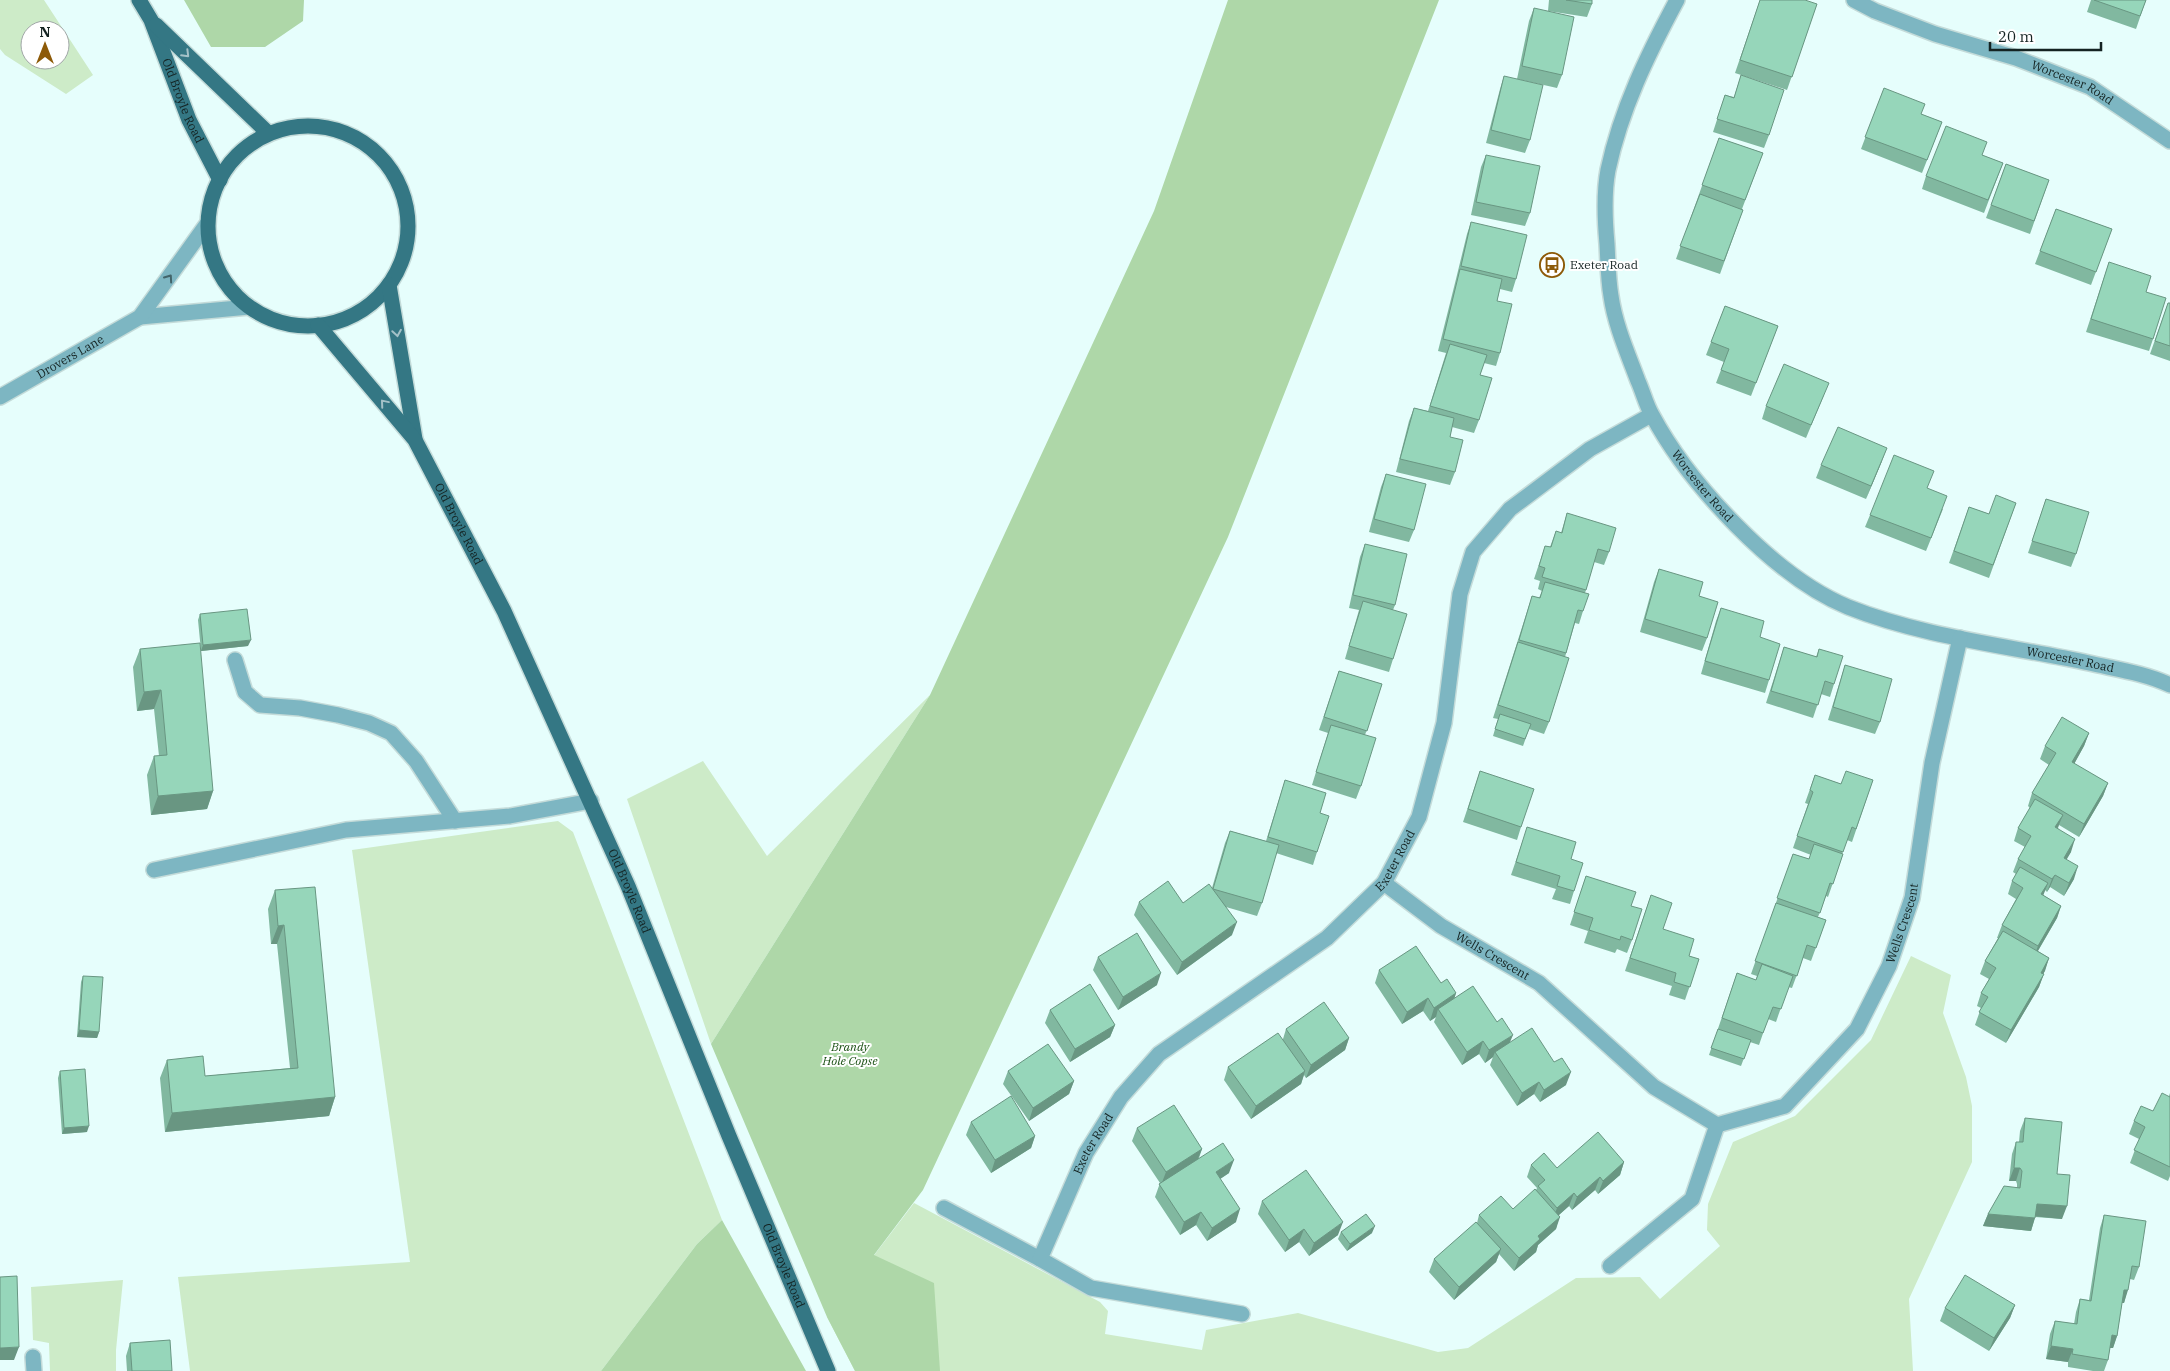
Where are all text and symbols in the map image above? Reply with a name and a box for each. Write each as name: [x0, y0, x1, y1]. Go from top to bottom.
north arrow: [20, 20, 70, 70]
scale bar: [1990, 20, 2101, 52]
text: N: [39, 23, 51, 41]
text: 20 m: [1998, 27, 2034, 46]
one-way arrow: [180, 48, 189, 57]
street label: Old Broyle Road: [159, 56, 208, 145]
street label: Worcester Road: [2029, 57, 2116, 108]
bus stop icon: Exeter Road: [1539, 252, 1565, 278]
place label: Exeter Road: [1570, 257, 1638, 272]
one-way arrow: [163, 274, 172, 284]
one-way arrow: [392, 328, 402, 337]
street label: Drovers Lane: [34, 331, 106, 381]
one-way arrow: [380, 399, 389, 408]
street label: Worcester Road: [1669, 447, 1737, 525]
street label: Old Broyle Road: [432, 480, 487, 567]
street label: Worcester Road: [2026, 643, 2116, 675]
street label: Exeter Road: [1372, 827, 1418, 894]
street label: Old Broyle Road: [605, 846, 654, 935]
street label: Wells Crescent: [1883, 882, 1921, 965]
street label: Wells Crescent: [1453, 928, 1532, 983]
park label: Brandy Hole Copse: [822, 1039, 878, 1068]
street label: Exeter Road: [1070, 1110, 1116, 1176]
street label: Old Broyle Road: [760, 1221, 808, 1310]

